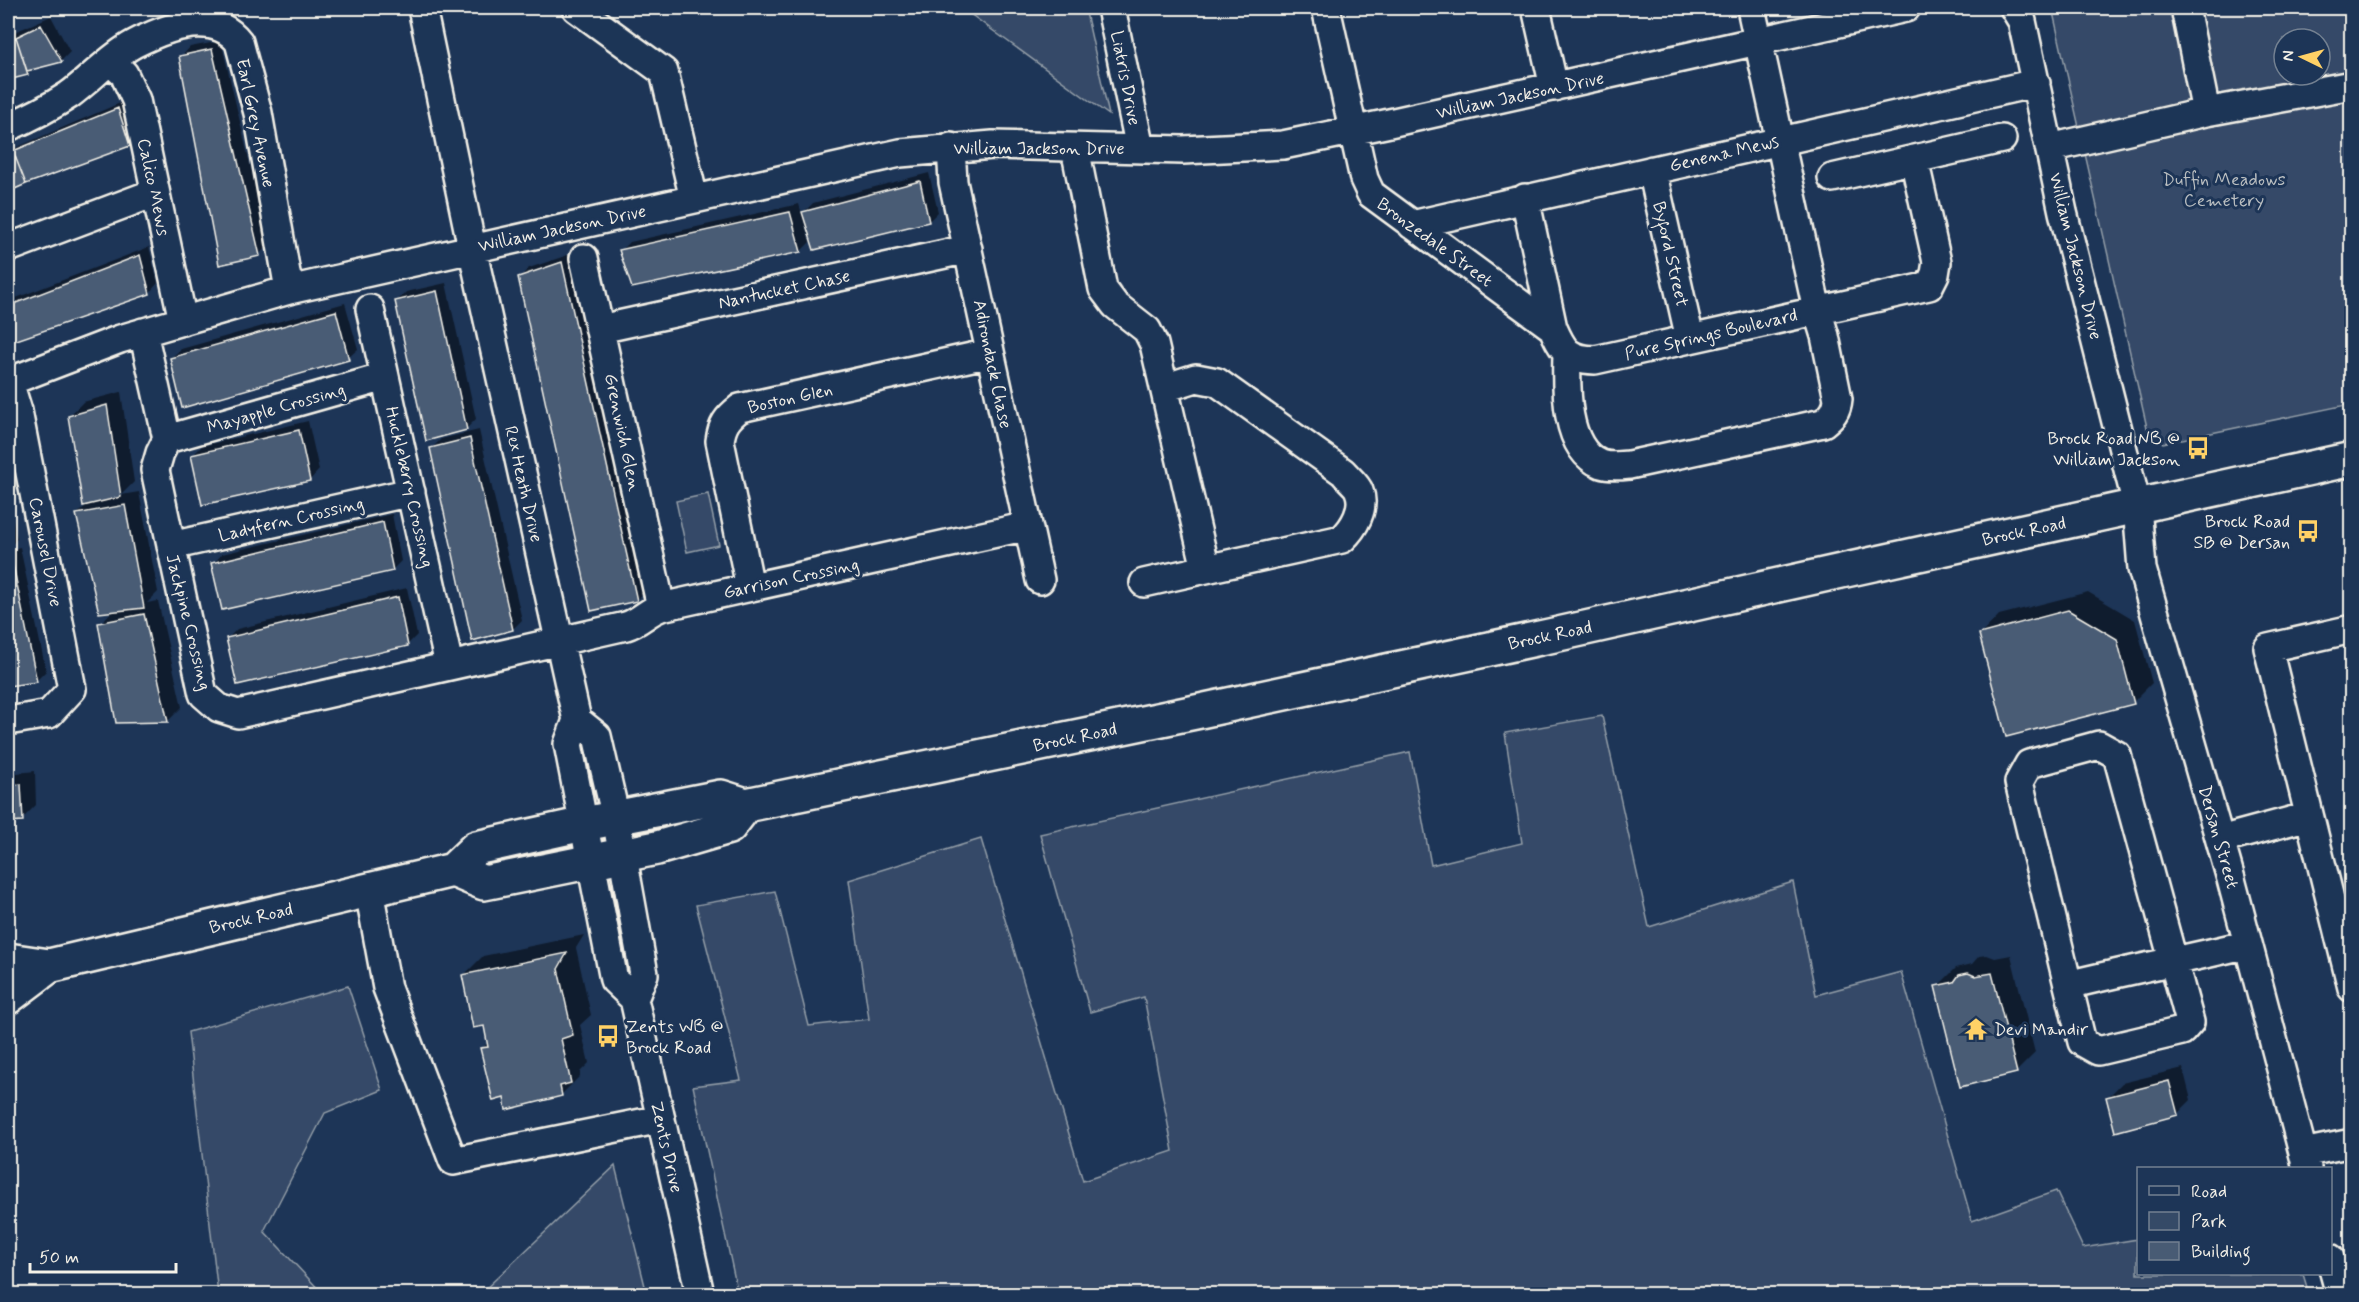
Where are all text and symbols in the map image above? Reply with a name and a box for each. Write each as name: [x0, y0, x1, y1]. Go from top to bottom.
north arrow: [2272, 27, 2332, 87]
street label: Liatris Drive: [1104, 29, 1146, 128]
text: N: [2278, 50, 2299, 62]
street label: Earl Grey Avenue: [230, 57, 280, 190]
street label: William Jackson Drive: [1434, 66, 1606, 126]
street label: Genena Mews: [1667, 130, 1781, 178]
street label: Calico Mews: [131, 136, 175, 238]
street label: William Jackson Drive: [953, 137, 1125, 161]
park label: Duffin Meadows Cemetery: [2163, 168, 2285, 213]
street label: William Jackson Drive: [2043, 170, 2107, 342]
street label: Bronzedale Street: [1372, 193, 1497, 293]
street label: William Jackson Drive: [476, 199, 648, 259]
street label: Byford Street: [1644, 199, 1694, 310]
street label: Nantucket Chase: [716, 264, 852, 316]
street label: Adirondack Chase: [967, 298, 1017, 431]
street label: Pure Springs Boulevard: [1622, 303, 1800, 367]
street label: Grenwich Glen: [598, 371, 646, 493]
street label: Mayapple Crossing: [204, 378, 348, 440]
street label: Boston Glen: [745, 378, 835, 420]
street label: Huckleberry Crossing: [379, 404, 439, 570]
street label: Rex Heath Drive: [498, 424, 548, 545]
place label: Brock Road NB @ William Jackson: [2048, 427, 2180, 472]
bus stop icon: Brock Road NB @ William Jackson: [2185, 435, 2211, 461]
street label: Ladyfern Crossing: [216, 492, 366, 548]
street label: Carousel Drive: [23, 495, 67, 609]
place label: Brock Road SB @ Dersan: [2194, 510, 2290, 555]
street label: Brock Road: [1980, 511, 2068, 553]
bus stop icon: Brock Road SB @ Dersan: [2295, 518, 2321, 544]
street label: Jackpine Crossing: [159, 552, 217, 693]
street label: Garrison Crossing: [721, 553, 861, 605]
street label: Brock Road: [1506, 615, 1594, 657]
street label: Brock Road: [1031, 717, 1119, 759]
street label: Dersan Street: [2192, 783, 2244, 892]
street label: Brock Road: [207, 898, 295, 940]
place label: Zents WB @ Brock Road: [626, 1015, 723, 1060]
temple icon: Devi Mandir: [1963, 1016, 1989, 1042]
place label: Devi Mandir: [1994, 1018, 2089, 1042]
bus stop icon: Zents WB @ Brock Road: [595, 1023, 621, 1049]
street label: Zents Drive: [644, 1099, 688, 1195]
legend: [2137, 1167, 2332, 1275]
text: Road: [2191, 1180, 2227, 1204]
text: Park: [2191, 1210, 2227, 1234]
scale bar: [30, 1236, 176, 1274]
text: Building: [2191, 1240, 2251, 1266]
text: 50 m: [39, 1246, 79, 1270]

